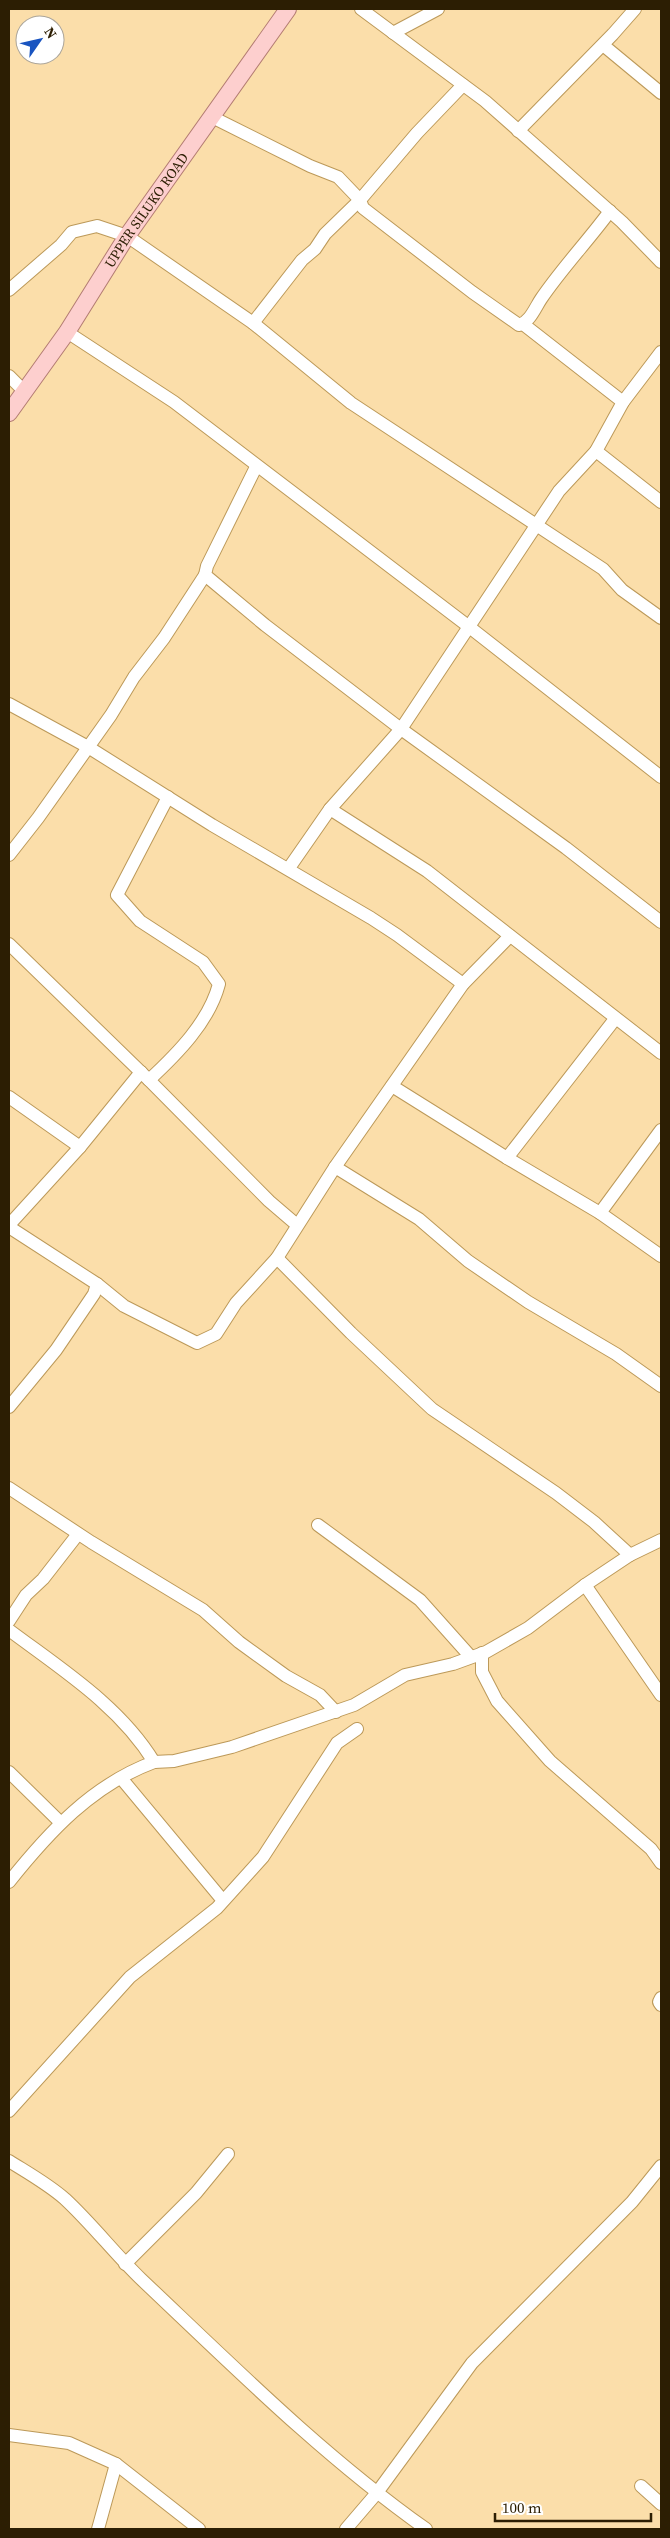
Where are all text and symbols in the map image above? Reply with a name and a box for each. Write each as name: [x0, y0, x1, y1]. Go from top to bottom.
north arrow: [15, 15, 65, 65]
text: N: [40, 23, 62, 43]
street label: UPPER SILUKO ROAD: [99, 148, 193, 272]
scale bar: [495, 2490, 651, 2522]
text: 100 m: [502, 2497, 542, 2518]

